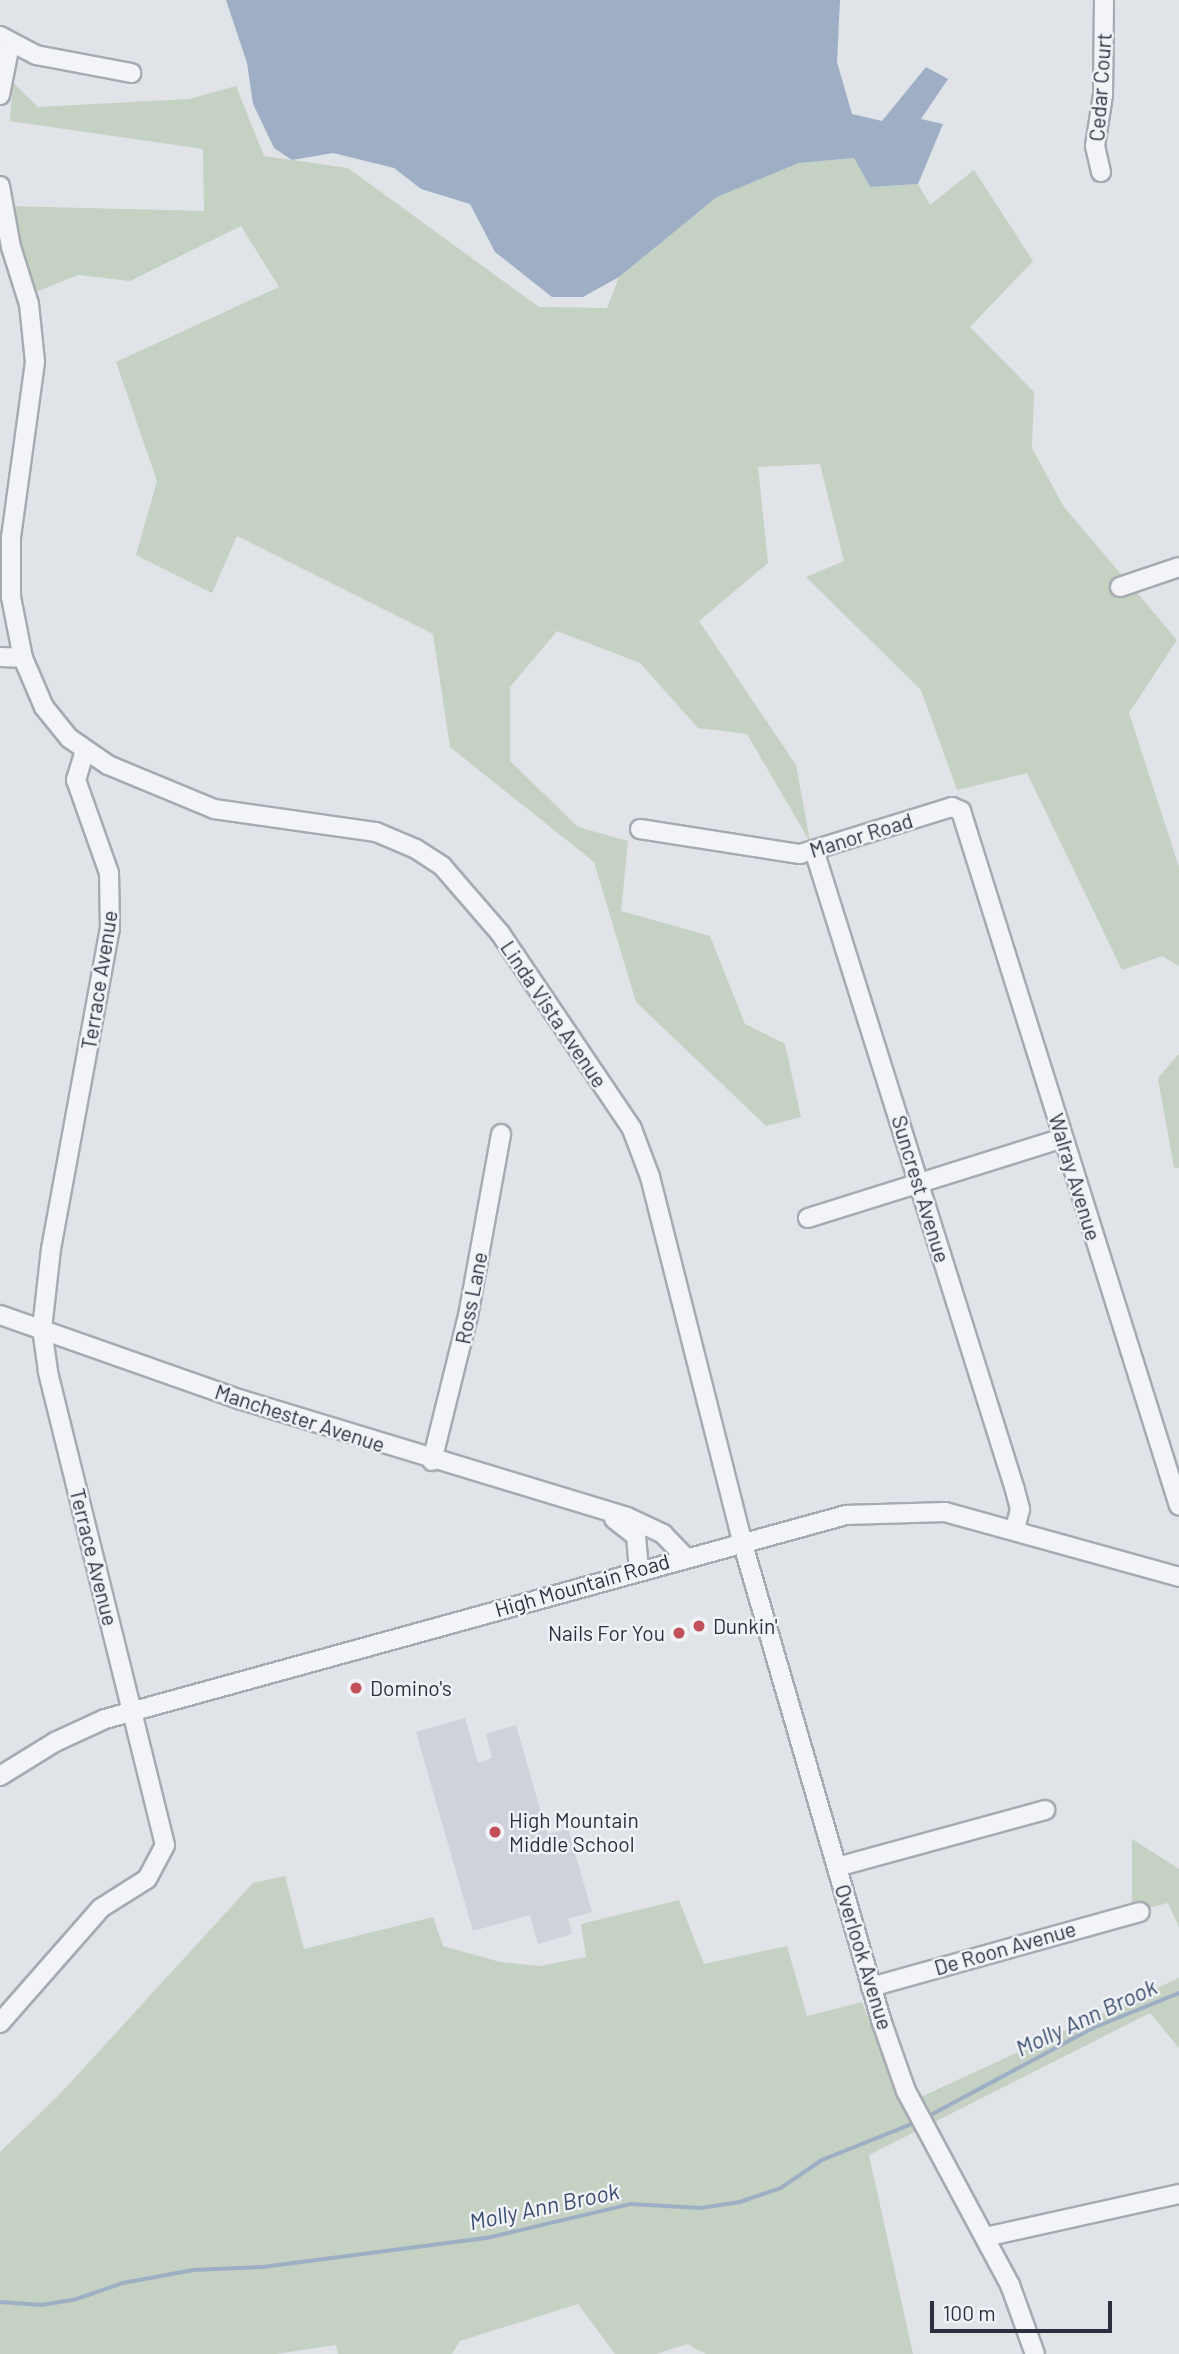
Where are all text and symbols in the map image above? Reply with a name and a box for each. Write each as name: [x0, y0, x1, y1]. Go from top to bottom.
street label: Cedar Court: [1084, 32, 1116, 142]
street label: Manor Road: [806, 807, 916, 863]
street label: Terrace Avenue: [76, 909, 122, 1051]
street label: Linda Vista Avenue: [495, 936, 613, 1092]
street label: Walray Avenue: [1044, 1110, 1106, 1244]
street label: Suncrest Avenue: [887, 1112, 955, 1266]
street label: Ross Lane: [450, 1250, 492, 1346]
street label: Manchester Avenue: [212, 1379, 388, 1457]
street label: Terrace Avenue: [65, 1486, 123, 1628]
street label: High Mountain Road: [492, 1548, 672, 1622]
place label: Dunkin': [713, 1613, 778, 1639]
marker: Dunkin': [691, 1618, 707, 1634]
place label: Nails For You: [548, 1620, 665, 1646]
marker: Nails For You: [671, 1625, 687, 1641]
place label: Domino's: [370, 1675, 452, 1701]
marker: Domino's: [348, 1680, 364, 1696]
place label: High Mountain Middle School: [509, 1807, 639, 1857]
marker: High Mountain Middle School: [487, 1824, 503, 1840]
street label: Overlook Avenue: [830, 1881, 898, 2033]
street label: De Roon Avenue: [931, 1916, 1079, 1980]
water label: Molly Ann Brook: [1011, 1972, 1161, 2062]
water label: Molly Ann Brook: [466, 2177, 622, 2235]
scale bar: [934, 2288, 1116, 2332]
text: 100 m: [943, 2300, 996, 2325]

